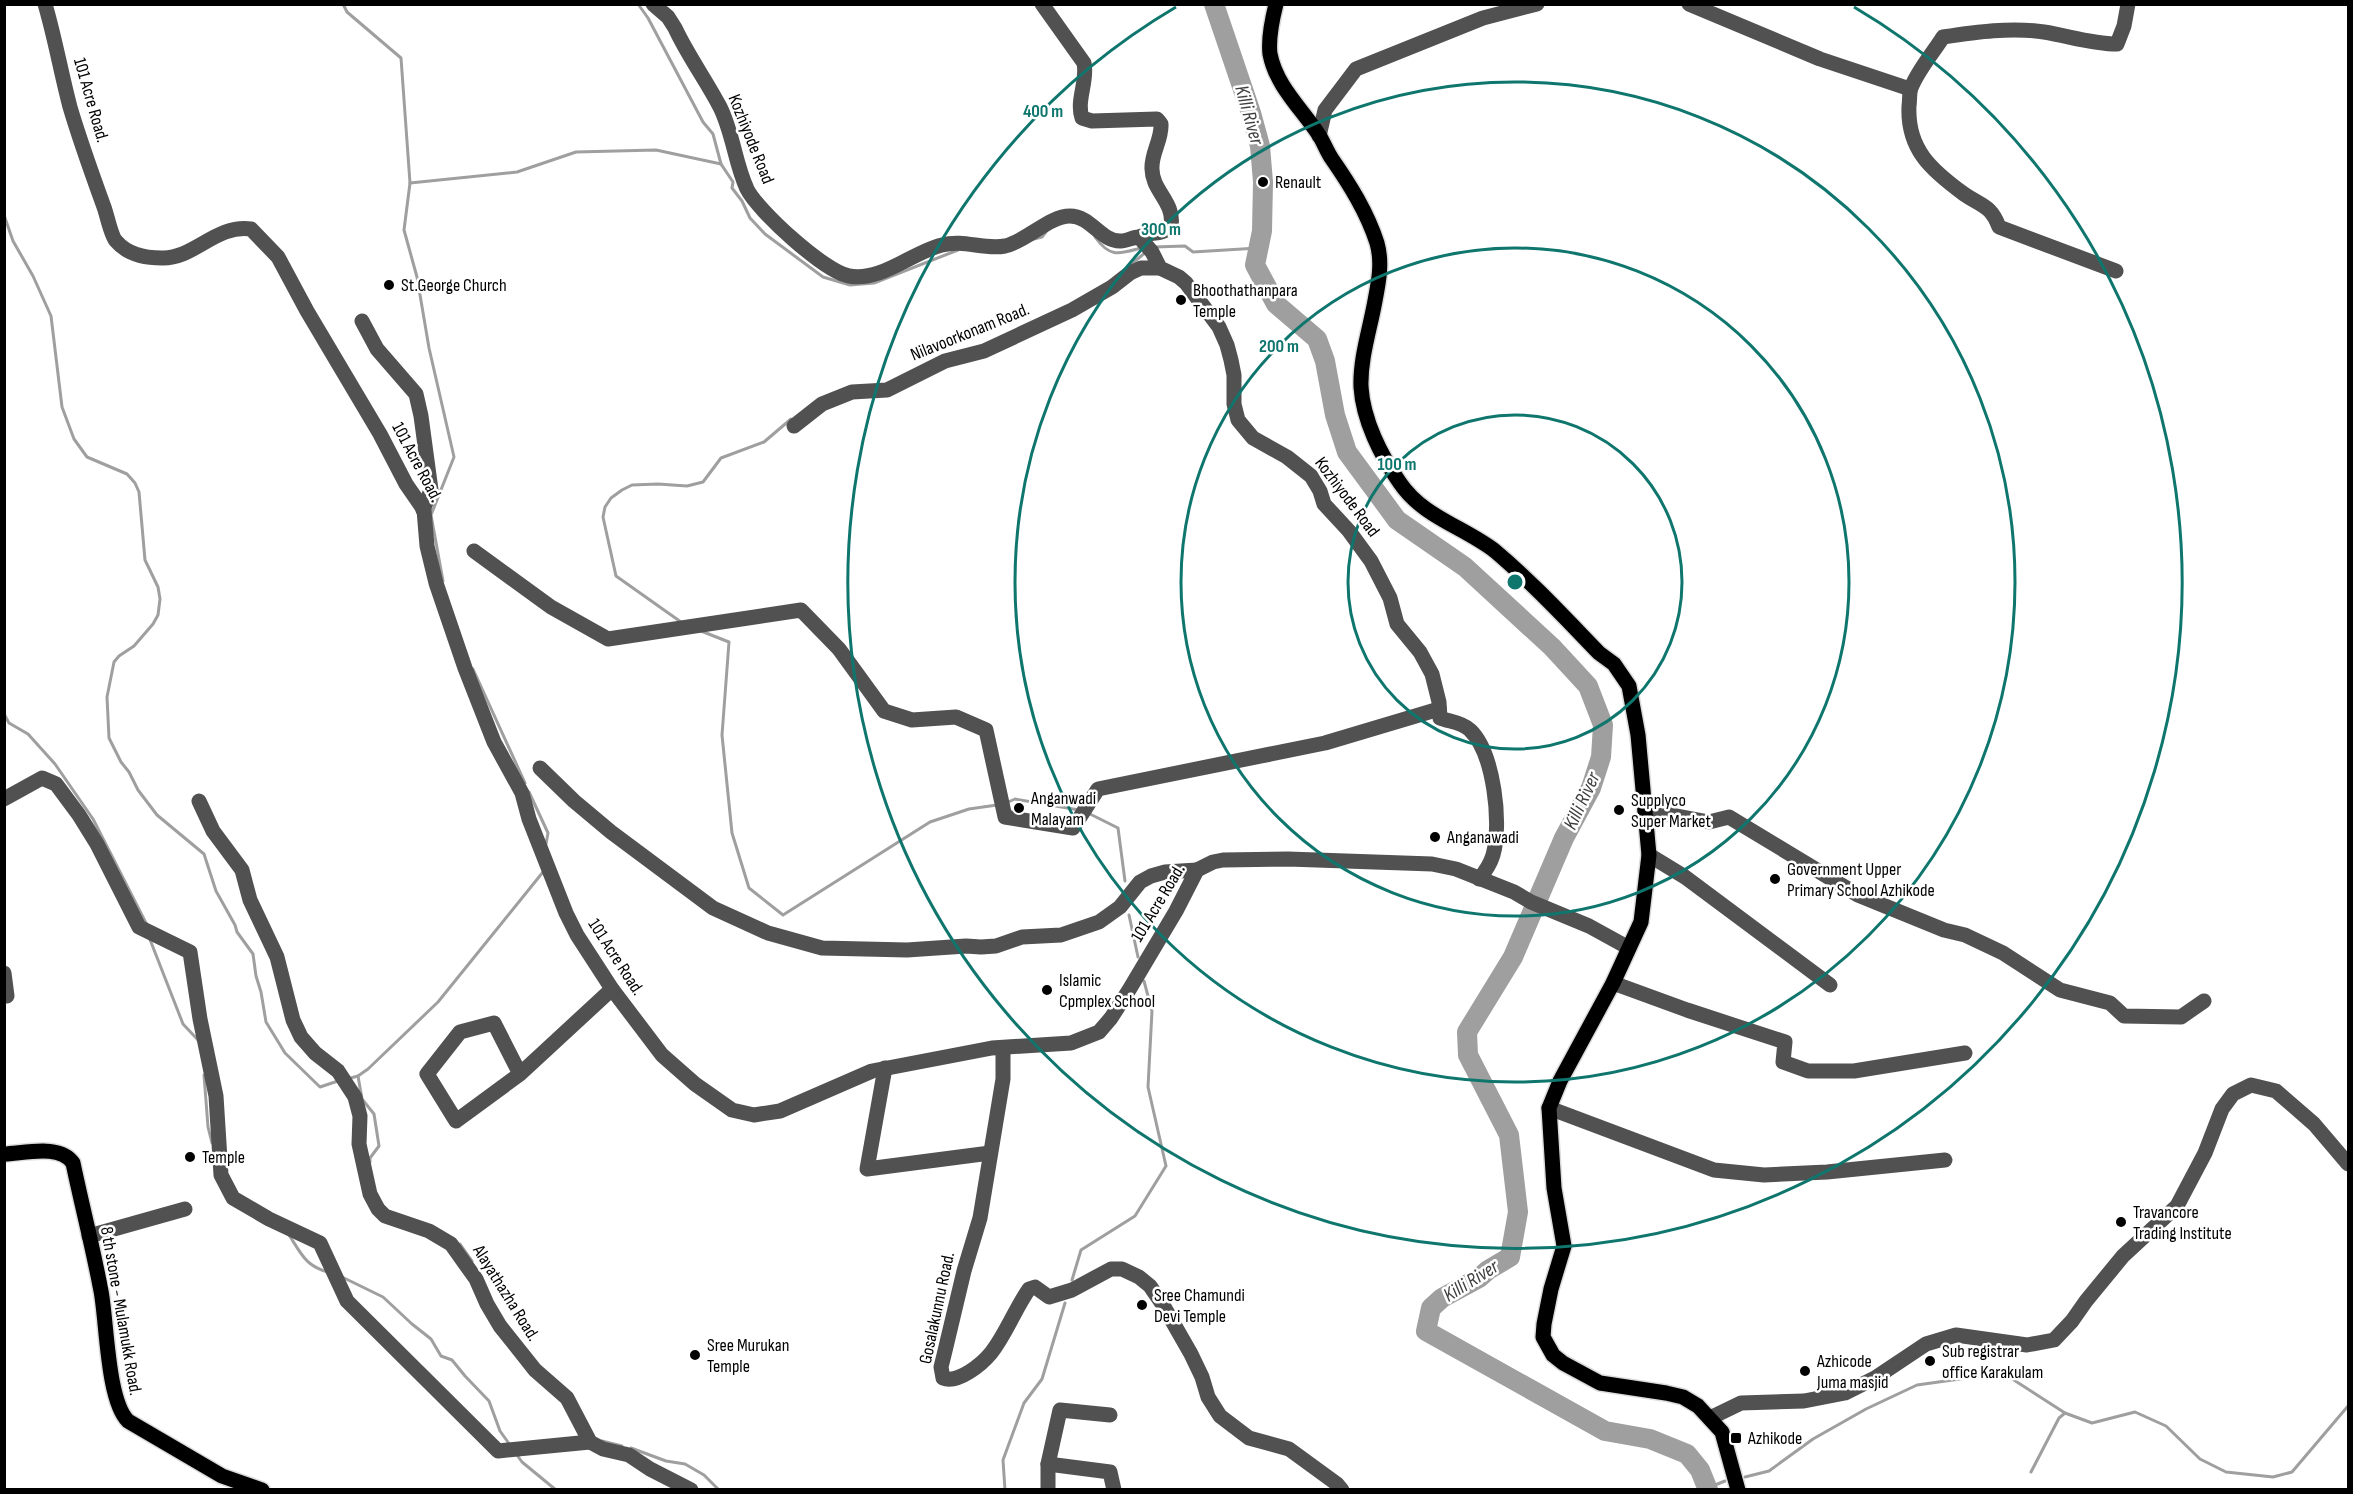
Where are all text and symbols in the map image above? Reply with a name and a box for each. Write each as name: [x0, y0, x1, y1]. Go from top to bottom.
street label: 101 Acre Road.: [69, 55, 113, 145]
water label: Killi River: [1229, 83, 1269, 149]
street label: Kozhiyode Road: [724, 91, 778, 187]
text: 400 m: [1023, 101, 1063, 122]
place label: Renault: [1275, 172, 1322, 193]
marker: Renault: [1256, 175, 1270, 189]
text: 300 m: [1141, 219, 1181, 240]
place label: St.George Church: [401, 275, 507, 296]
marker: St.George Church: [382, 278, 396, 292]
place label: Bhoothathanpara Temple: [1193, 280, 1298, 322]
marker: Bhoothathanpara Temple: [1174, 293, 1188, 307]
street label: Nilavoorkonam Road.: [908, 299, 1032, 365]
text: 200 m: [1259, 336, 1299, 357]
street label: 101 Acre Road.: [387, 419, 447, 505]
street label: Kozhiyode Road: [1310, 453, 1384, 541]
text: 100 m: [1378, 454, 1417, 475]
centre of rings: [1505, 572, 1525, 592]
water label: Killi River: [1558, 767, 1606, 834]
place label: Anganwadi Malayam: [1030, 788, 1096, 830]
place label: Supplyco Super Market: [1631, 790, 1712, 832]
marker: Anganwadi Malayam: [1012, 801, 1026, 815]
marker: Supplyco Super Market: [1612, 803, 1626, 817]
place label: Anganawadi: [1446, 827, 1519, 848]
marker: Anganawadi: [1428, 830, 1442, 844]
place label: Government Upper Primary School Azhikode: [1787, 859, 1935, 901]
street label: 101 Acre Road.: [1127, 860, 1189, 946]
marker: Government Upper Primary School Azhikode: [1768, 872, 1782, 886]
street label: 101 Acre Road.: [584, 915, 648, 999]
place label: Islamic Cpmplex School: [1059, 970, 1155, 1012]
marker: Islamic Cpmplex School: [1040, 983, 1054, 997]
place label: Temple: [202, 1147, 245, 1168]
marker: Temple: [183, 1150, 197, 1164]
place label: Travancore Trading Institute: [2133, 1202, 2232, 1244]
marker: Travancore Trading Institute: [2114, 1215, 2128, 1229]
street label: 8 th stone - Mulamukk Road.: [96, 1225, 146, 1397]
street label: Alayathazha Road.: [468, 1240, 544, 1345]
street label: Gosalakunnu Road.: [915, 1250, 959, 1366]
water label: Killi River: [1439, 1254, 1504, 1307]
place label: Sree Chamundi Devi Temple: [1154, 1285, 1245, 1327]
marker: Sree Chamundi Devi Temple: [1135, 1298, 1149, 1312]
place label: Sree Murukan Temple: [707, 1335, 789, 1377]
place label: Sub registrar office Karakulam: [1942, 1341, 2043, 1383]
marker: Sree Murukan Temple: [688, 1348, 702, 1362]
place label: Azhicode Juma masjid: [1816, 1351, 1889, 1393]
marker: Sub registrar office Karakulam: [1923, 1354, 1937, 1368]
marker: Azhicode Juma masjid: [1798, 1364, 1812, 1378]
place label: Azhikode: [1747, 1428, 1802, 1449]
marker: Azhikode: [1729, 1431, 1743, 1445]

